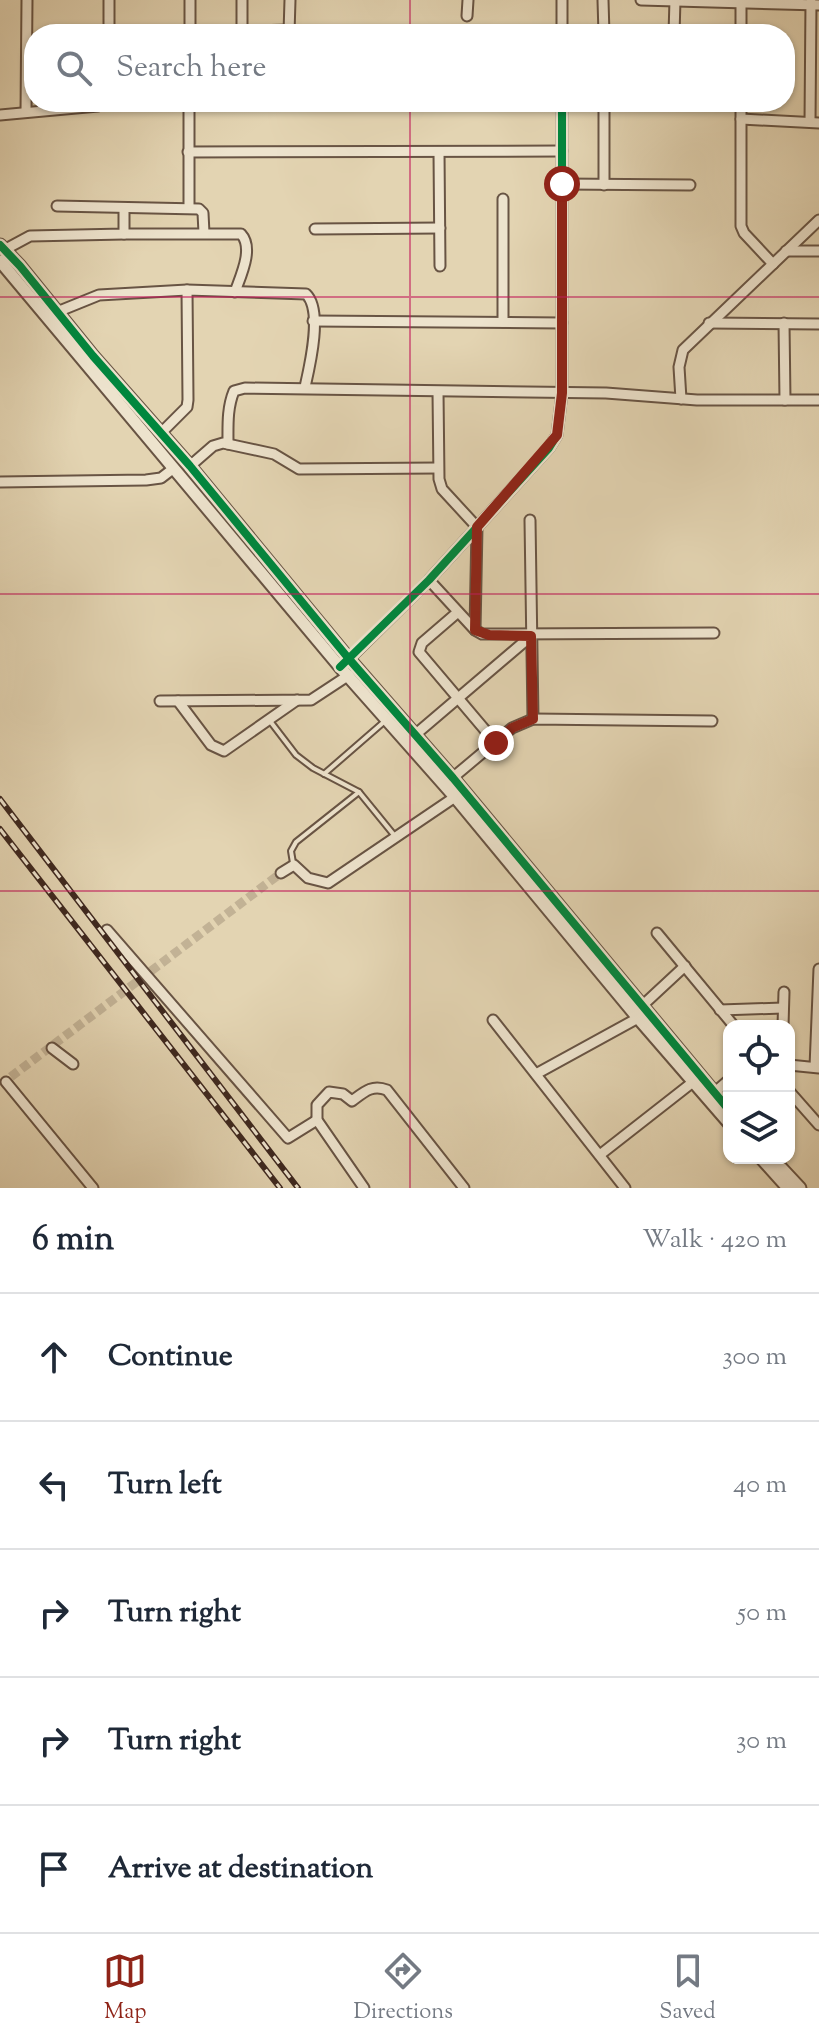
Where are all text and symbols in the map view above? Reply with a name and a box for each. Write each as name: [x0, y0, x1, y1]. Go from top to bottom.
search box: [24, 24, 795, 112]
icon: search: [52, 46, 96, 90]
text: Search here: [116, 47, 266, 90]
route start: [544, 166, 580, 202]
route end: [478, 725, 514, 761]
map controls: [723, 1020, 795, 1164]
button: locate: [723, 1020, 795, 1092]
button: layers: [723, 1092, 795, 1164]
text: 6 min: [32, 1216, 114, 1265]
text: Walk · 420 m: [642, 1222, 787, 1259]
icon: ahead: [32, 1335, 76, 1379]
text: Continue: [108, 1336, 233, 1379]
text: 300 m: [722, 1339, 787, 1376]
icon: left: [32, 1463, 76, 1507]
text: Turn left: [108, 1464, 222, 1507]
text: 40 m: [733, 1467, 787, 1504]
icon: right: [32, 1591, 76, 1635]
text: Turn right: [108, 1592, 241, 1635]
text: 50 m: [737, 1595, 787, 1632]
icon: right: [32, 1719, 76, 1763]
text: Turn right: [108, 1720, 241, 1763]
text: 30 m: [736, 1723, 787, 1760]
icon: arrive: [32, 1847, 76, 1891]
text: Arrive at destination: [108, 1848, 373, 1891]
tab: Map: [103, 1949, 147, 2029]
tab: Directions: [354, 1949, 453, 2029]
tab: Saved: [659, 1949, 716, 2029]

